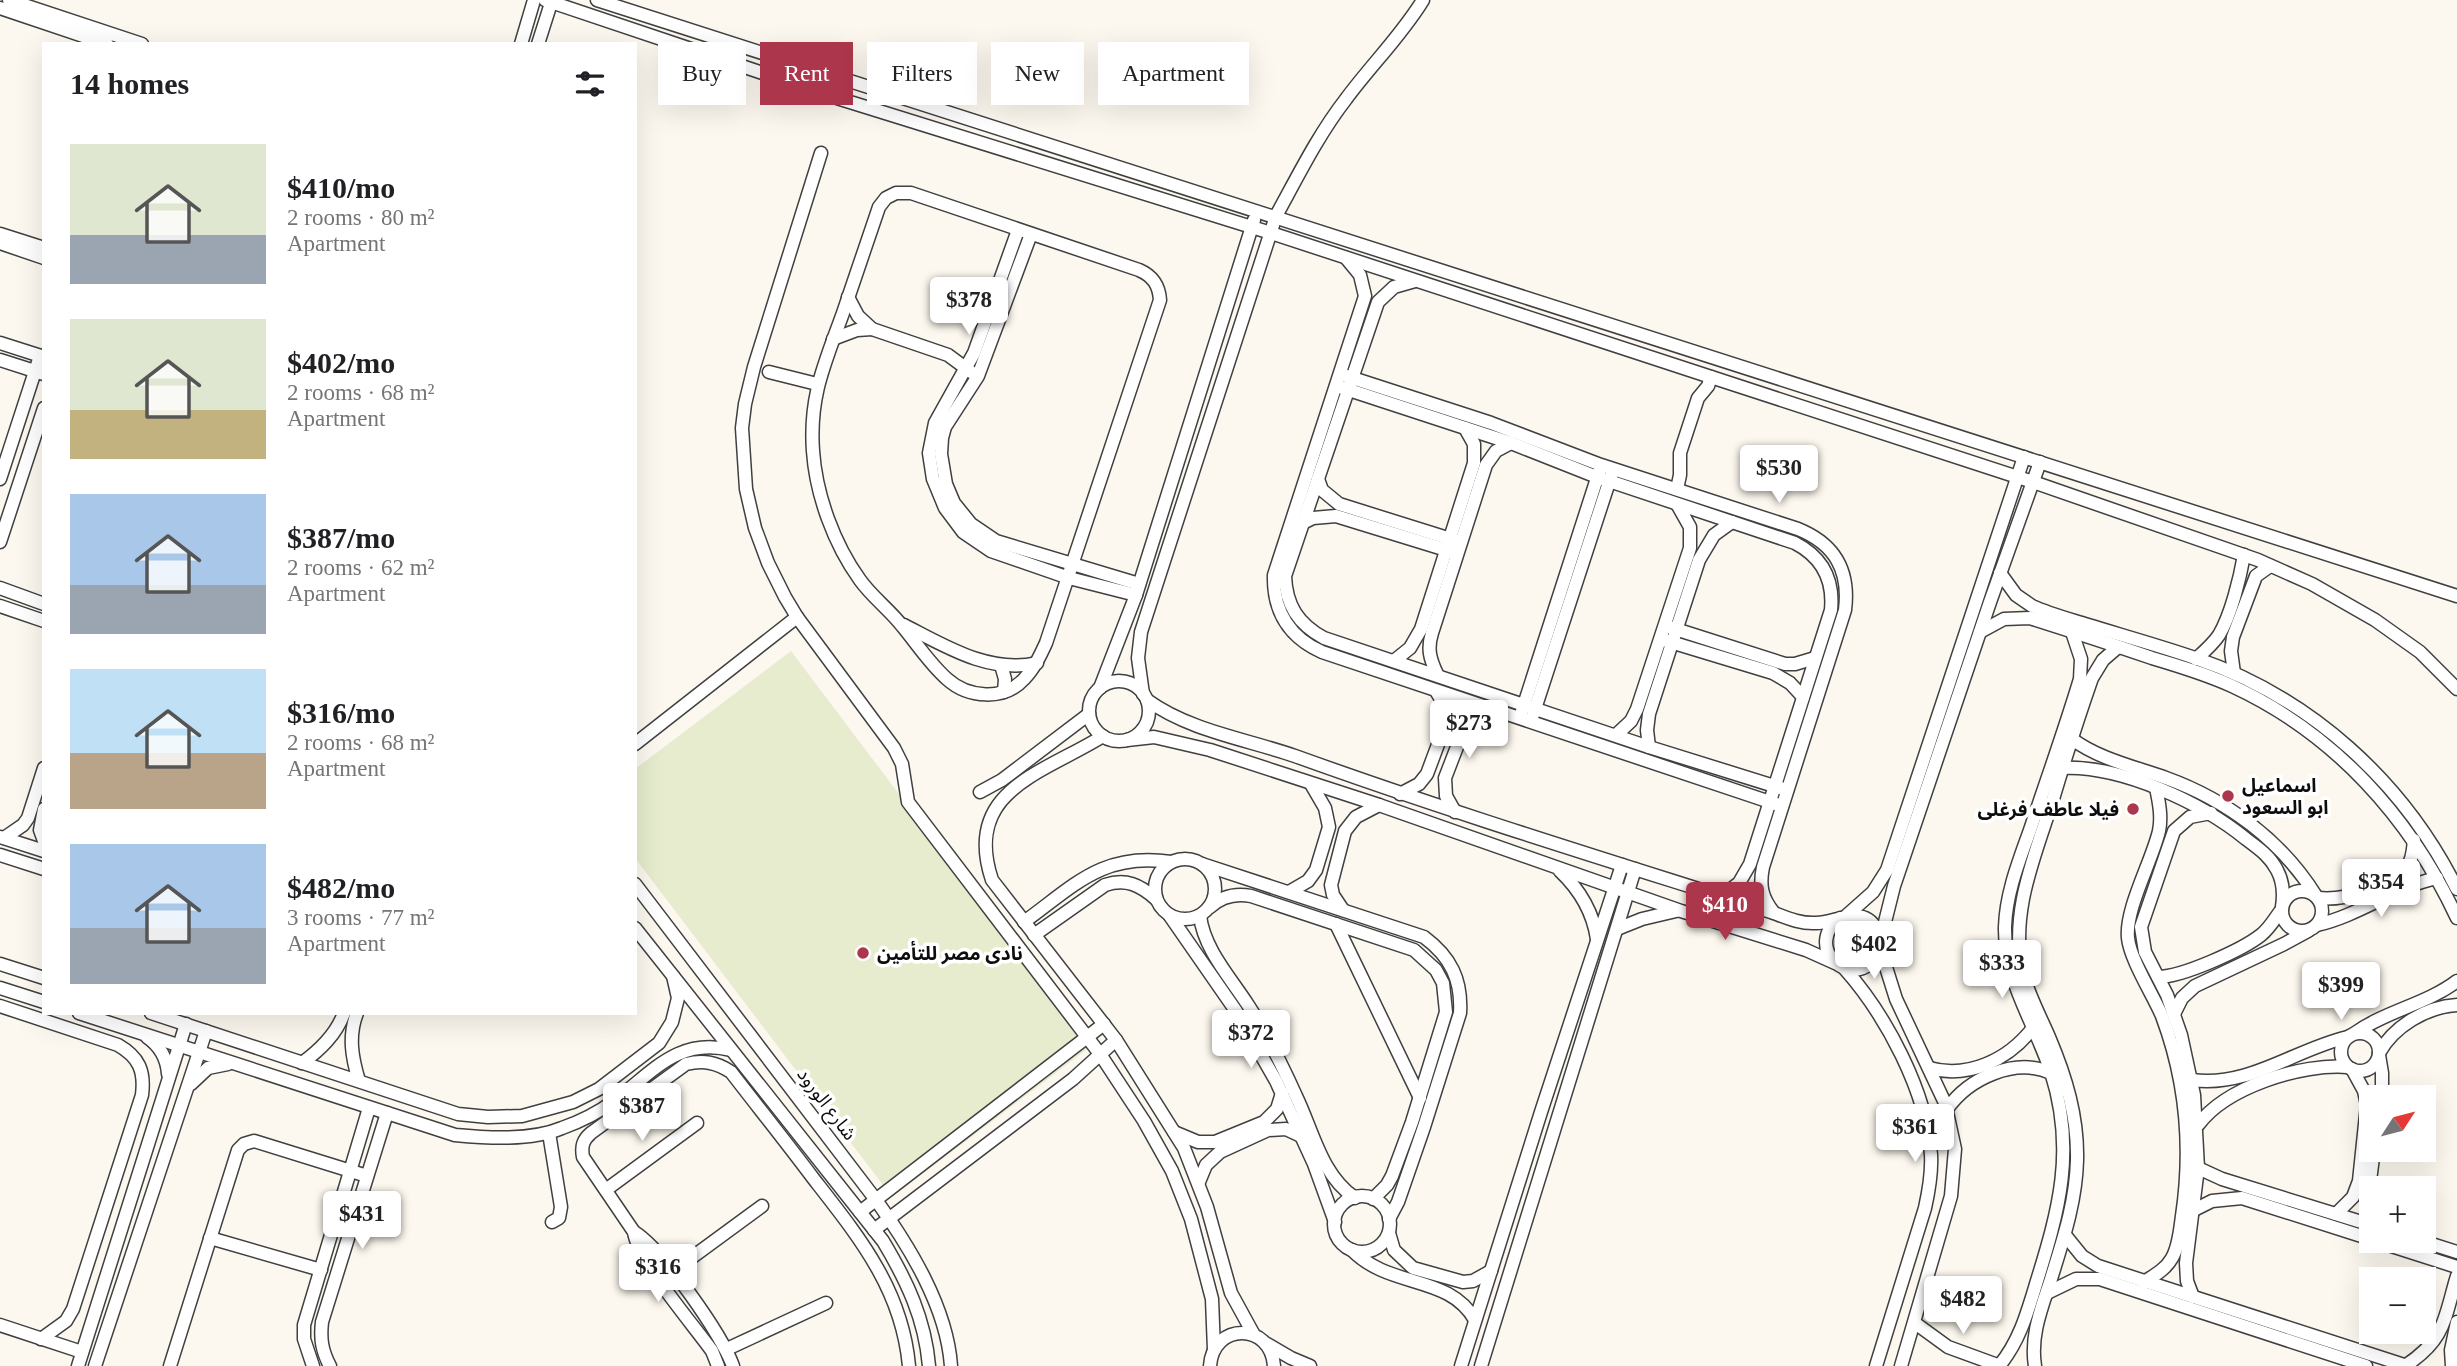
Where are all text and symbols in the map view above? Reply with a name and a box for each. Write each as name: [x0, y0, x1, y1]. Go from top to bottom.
chip: Buy: [658, 42, 746, 105]
chip: Rent: [760, 42, 853, 105]
chip: Filters: [867, 42, 977, 105]
chip: New: [991, 42, 1084, 105]
chip: Apartment: [1098, 42, 1249, 105]
icon: filters: [571, 65, 609, 103]
text: 14 homes: [70, 67, 189, 100]
text: $410/mo: [287, 171, 395, 204]
icon: home: [126, 172, 210, 256]
text: 2 rooms · 80 m²: [287, 205, 434, 230]
text: Apartment: [287, 231, 385, 256]
pin: $378: [928, 278, 1010, 337]
text: $378: [946, 287, 992, 312]
text: $402/mo: [287, 346, 395, 379]
icon: home: [126, 347, 210, 431]
text: 2 rooms · 68 m²: [287, 380, 434, 405]
text: Apartment: [287, 406, 385, 431]
pin: $530: [1738, 446, 1820, 505]
text: $530: [1756, 455, 1802, 480]
text: $387/mo: [287, 521, 395, 554]
icon: home: [126, 522, 210, 606]
text: 2 rooms · 62 m²: [287, 555, 434, 580]
text: Apartment: [287, 581, 385, 606]
text: $316/mo: [287, 696, 395, 729]
icon: home: [126, 697, 210, 781]
pin: $273: [1428, 700, 1510, 760]
text: $273: [1446, 710, 1492, 735]
text: 2 rooms · 68 m²: [287, 730, 434, 755]
text: Apartment: [287, 756, 385, 781]
place label: اسماعيل ابو السعود: [2242, 775, 2328, 818]
marker: اسماعيل ابو السعود: [2220, 788, 2236, 804]
place label: فيلا عاطف فرغلى: [1977, 799, 2119, 821]
marker: فيلا عاطف فرغلى: [2125, 801, 2141, 817]
pin: $354: [2340, 860, 2422, 919]
text: $354: [2358, 869, 2404, 894]
text: $482/mo: [287, 871, 395, 904]
icon: home: [126, 872, 210, 956]
pin: $410: [1684, 883, 1766, 942]
text: $410: [1702, 892, 1748, 917]
text: 3 rooms · 77 m²: [287, 905, 434, 930]
pin: $402: [1833, 922, 1915, 981]
text: Apartment: [287, 931, 385, 956]
text: $402: [1851, 931, 1897, 956]
place label: نادى مصر للتأمين: [877, 940, 1023, 965]
pin: $333: [1961, 940, 2043, 1000]
marker: نادى مصر للتأمين: [855, 945, 871, 961]
text: $333: [1979, 950, 2025, 975]
pin: $399: [2300, 962, 2382, 1022]
text: $399: [2318, 972, 2364, 997]
pin: $372: [1210, 1010, 1292, 1070]
text: $372: [1228, 1020, 1274, 1045]
street label: شارع الورود: [791, 1064, 861, 1146]
pin: $387: [601, 1084, 683, 1143]
north arrow: [2359, 1085, 2436, 1162]
map controls: [2359, 1085, 2436, 1344]
text: $387: [619, 1093, 665, 1118]
pin: $361: [1874, 1104, 1956, 1164]
text: $361: [1892, 1114, 1938, 1139]
button: +: [2359, 1176, 2436, 1253]
pin: $431: [321, 1192, 403, 1251]
text: $431: [339, 1201, 385, 1226]
pin: $316: [617, 1244, 699, 1304]
text: $316: [635, 1254, 681, 1279]
button: −: [2359, 1267, 2436, 1344]
pin: $482: [1922, 1276, 2004, 1336]
text: $482: [1940, 1286, 1986, 1311]

